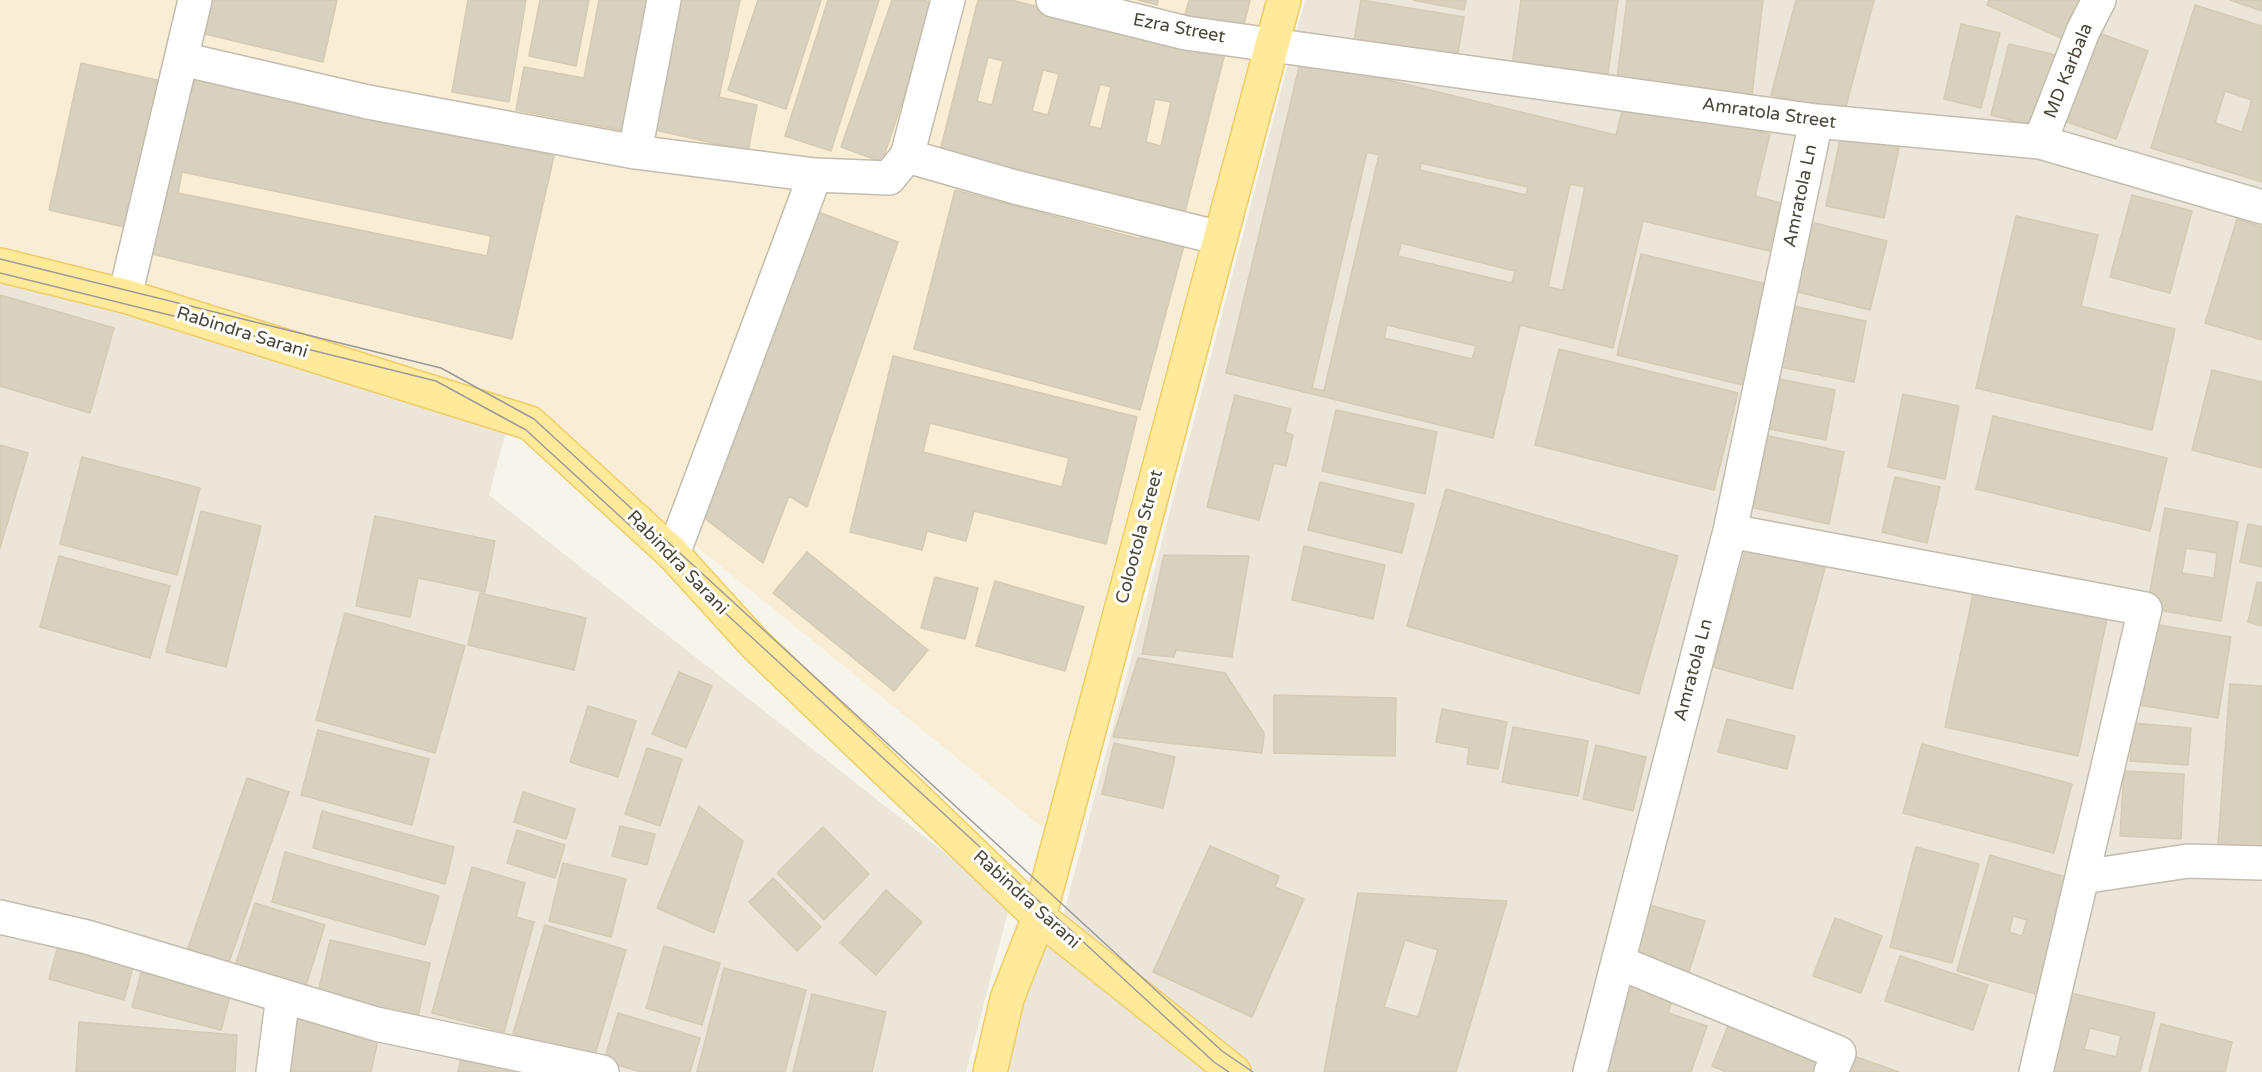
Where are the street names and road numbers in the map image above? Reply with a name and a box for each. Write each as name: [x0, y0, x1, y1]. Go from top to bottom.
street label: Ezra Street: [1131, 9, 1227, 49]
street label: MD Karbala: [2040, 20, 2098, 122]
street label: Amratola Street: [1701, 94, 1837, 134]
street label: Amratola Ln: [1780, 142, 1822, 250]
street label: Rabindra Sarani: [174, 303, 310, 363]
street label: Colootola Street: [1112, 468, 1168, 606]
street label: Rabindra Sarani: [622, 506, 732, 620]
street label: Amratola Ln: [1670, 617, 1718, 723]
street label: Rabindra Sarani: [968, 846, 1084, 954]

